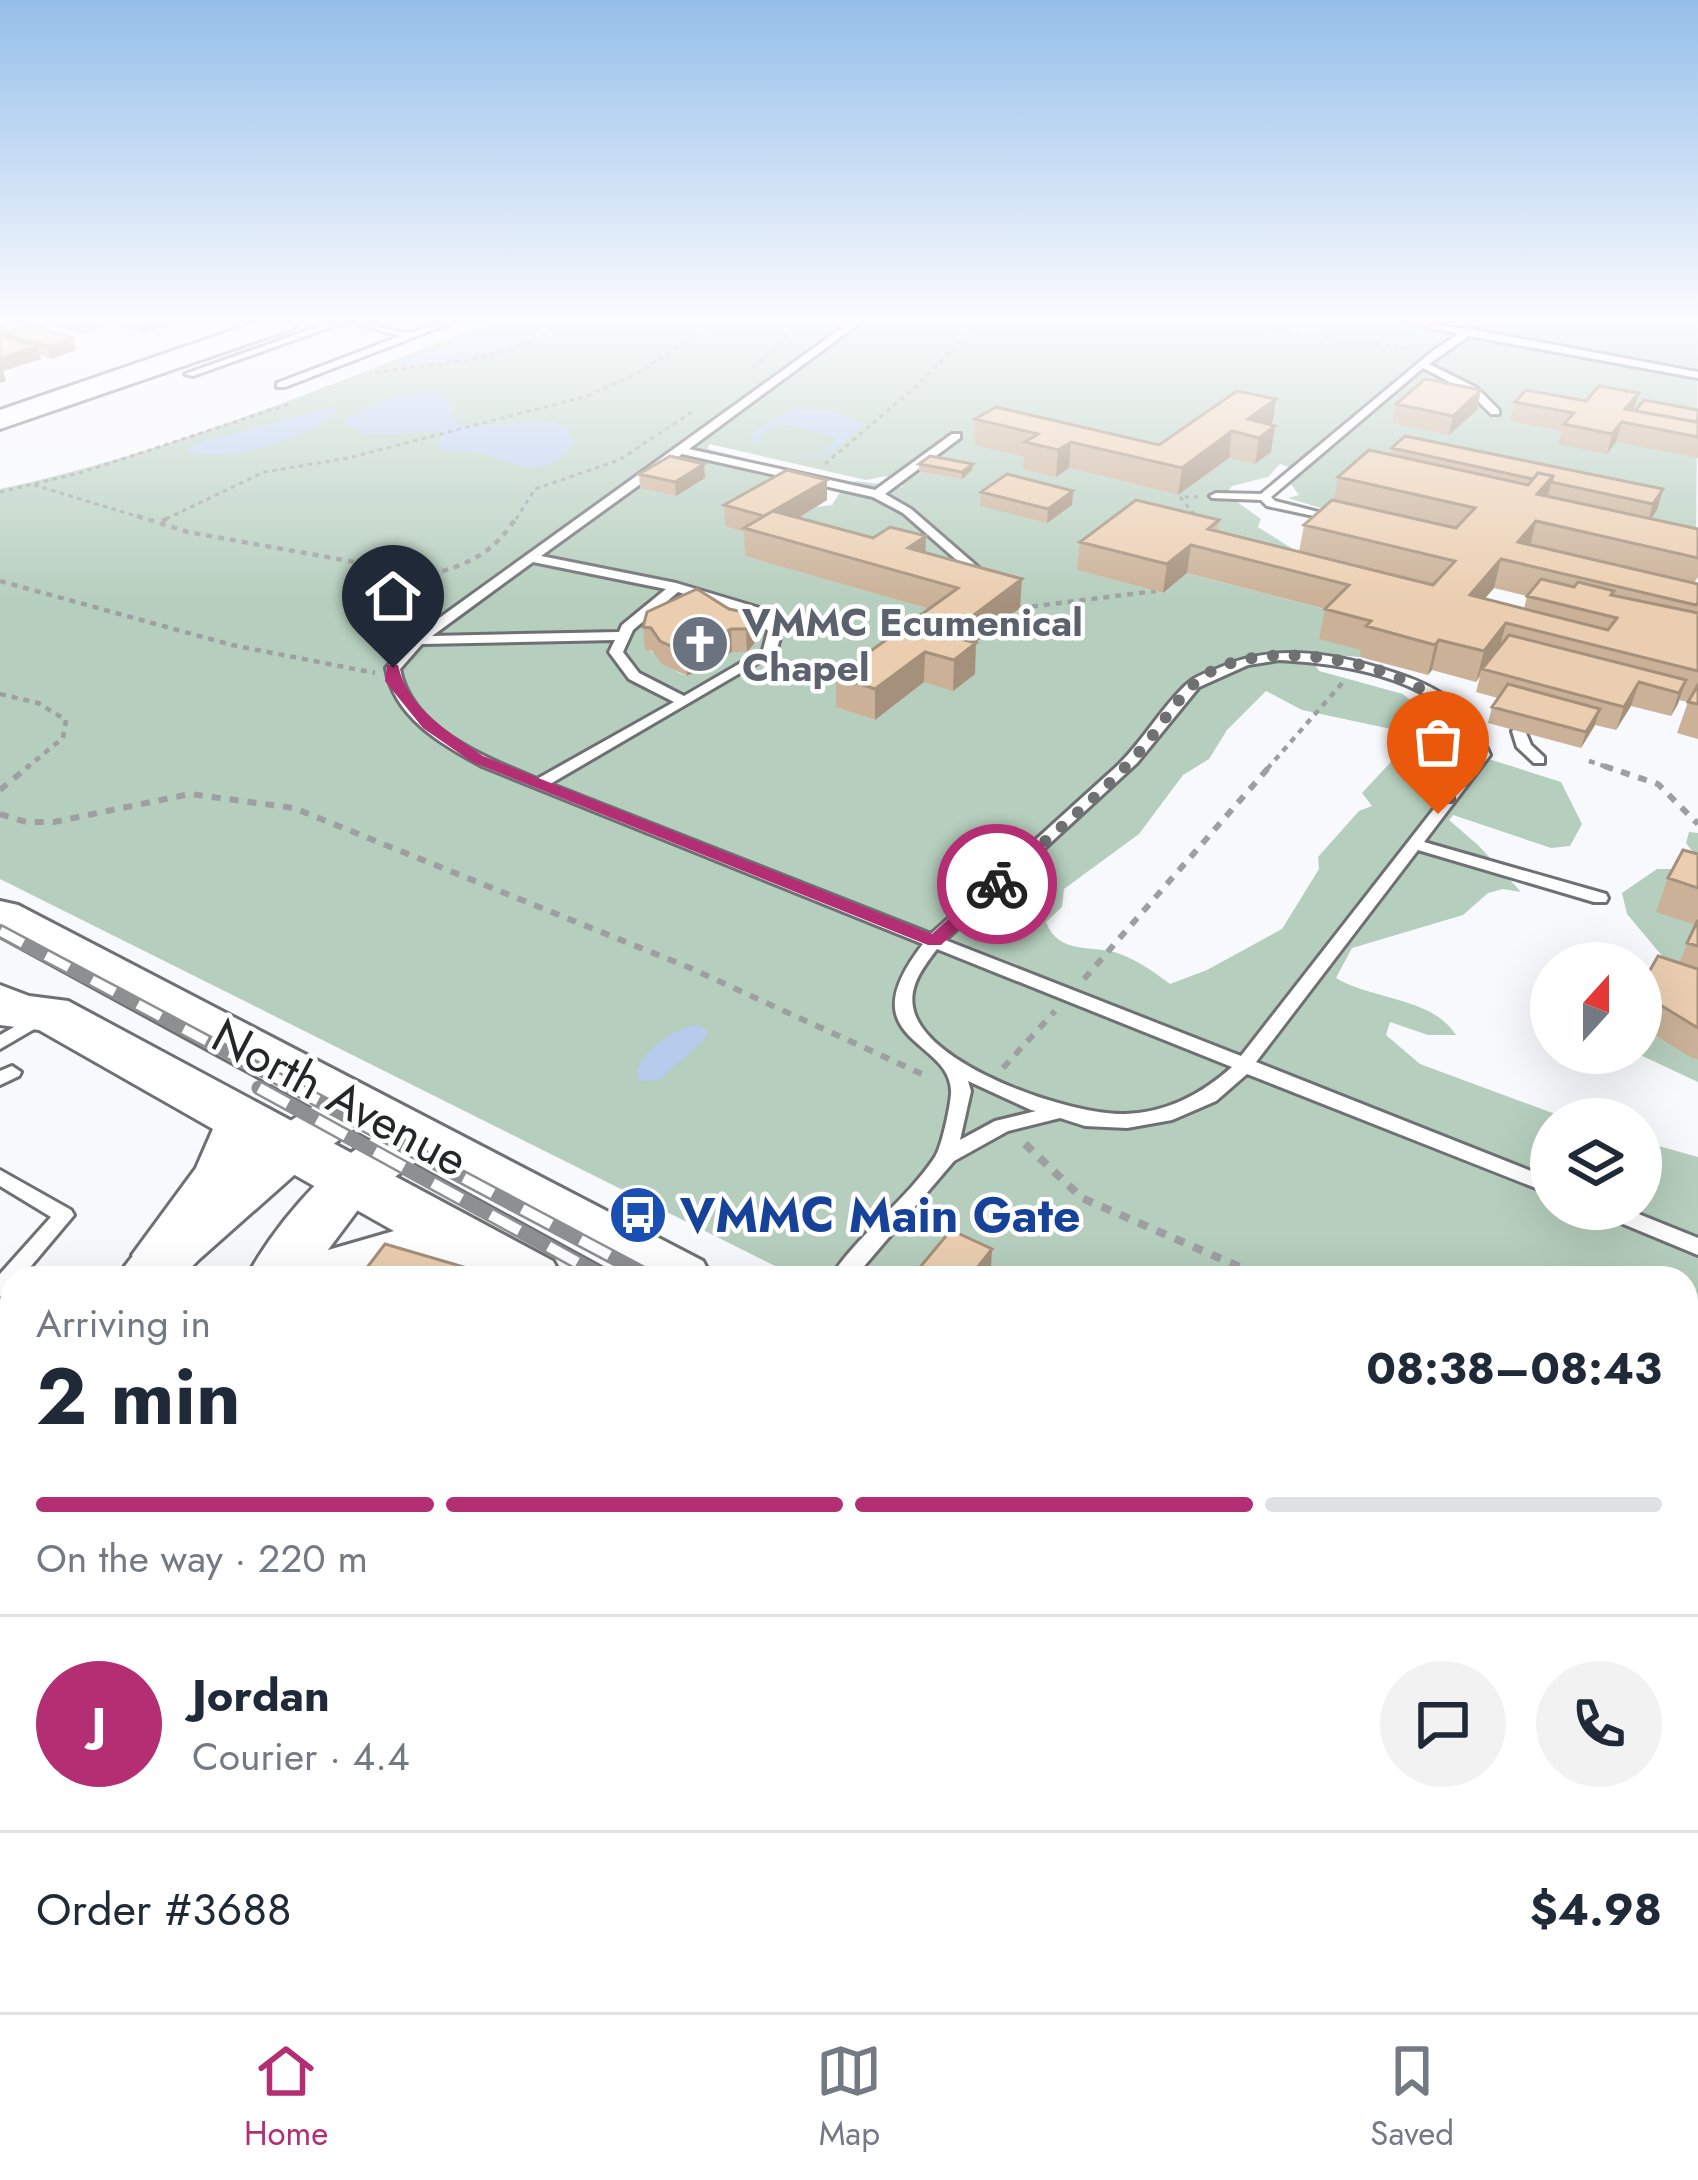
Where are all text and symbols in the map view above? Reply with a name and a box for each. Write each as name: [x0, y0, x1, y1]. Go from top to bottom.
pin: [342, 545, 444, 668]
icon: home: [360, 563, 426, 629]
place label: VMMC Ecumenical Chapel: [741, 594, 1083, 696]
church icon: VMMC Ecumenical Chapel: [669, 613, 731, 675]
pin: [1387, 691, 1489, 814]
icon: bag: [1405, 709, 1471, 775]
courier: [937, 824, 1057, 944]
icon: bike: [964, 851, 1030, 917]
north arrow: [1530, 942, 1662, 1074]
map controls: [1530, 942, 1662, 1230]
street label: North Avenue: [200, 1001, 480, 1194]
button: layers: [1530, 1098, 1662, 1230]
place label: VMMC Main Gate: [679, 1181, 1080, 1250]
bus stop icon: VMMC Main Gate: [607, 1184, 669, 1246]
text: Arriving in: [36, 1295, 211, 1352]
text: 08:38–08:43: [1366, 1336, 1662, 1401]
text: 2 min: [36, 1341, 241, 1453]
text: On the way · 220 m: [36, 1530, 368, 1587]
button: chat: [1380, 1661, 1506, 1787]
button: phone: [1536, 1661, 1662, 1787]
text: Jordan: [192, 1663, 330, 1728]
text: J: [92, 1691, 106, 1756]
text: Courier · 4.4: [192, 1728, 410, 1785]
text: Order #3688: [36, 1877, 292, 1942]
text: $4.98: [1530, 1877, 1662, 1942]
tab: Home: [244, 2038, 328, 2157]
tab: Map: [816, 2038, 882, 2157]
tab: Saved: [1370, 2038, 1454, 2157]

